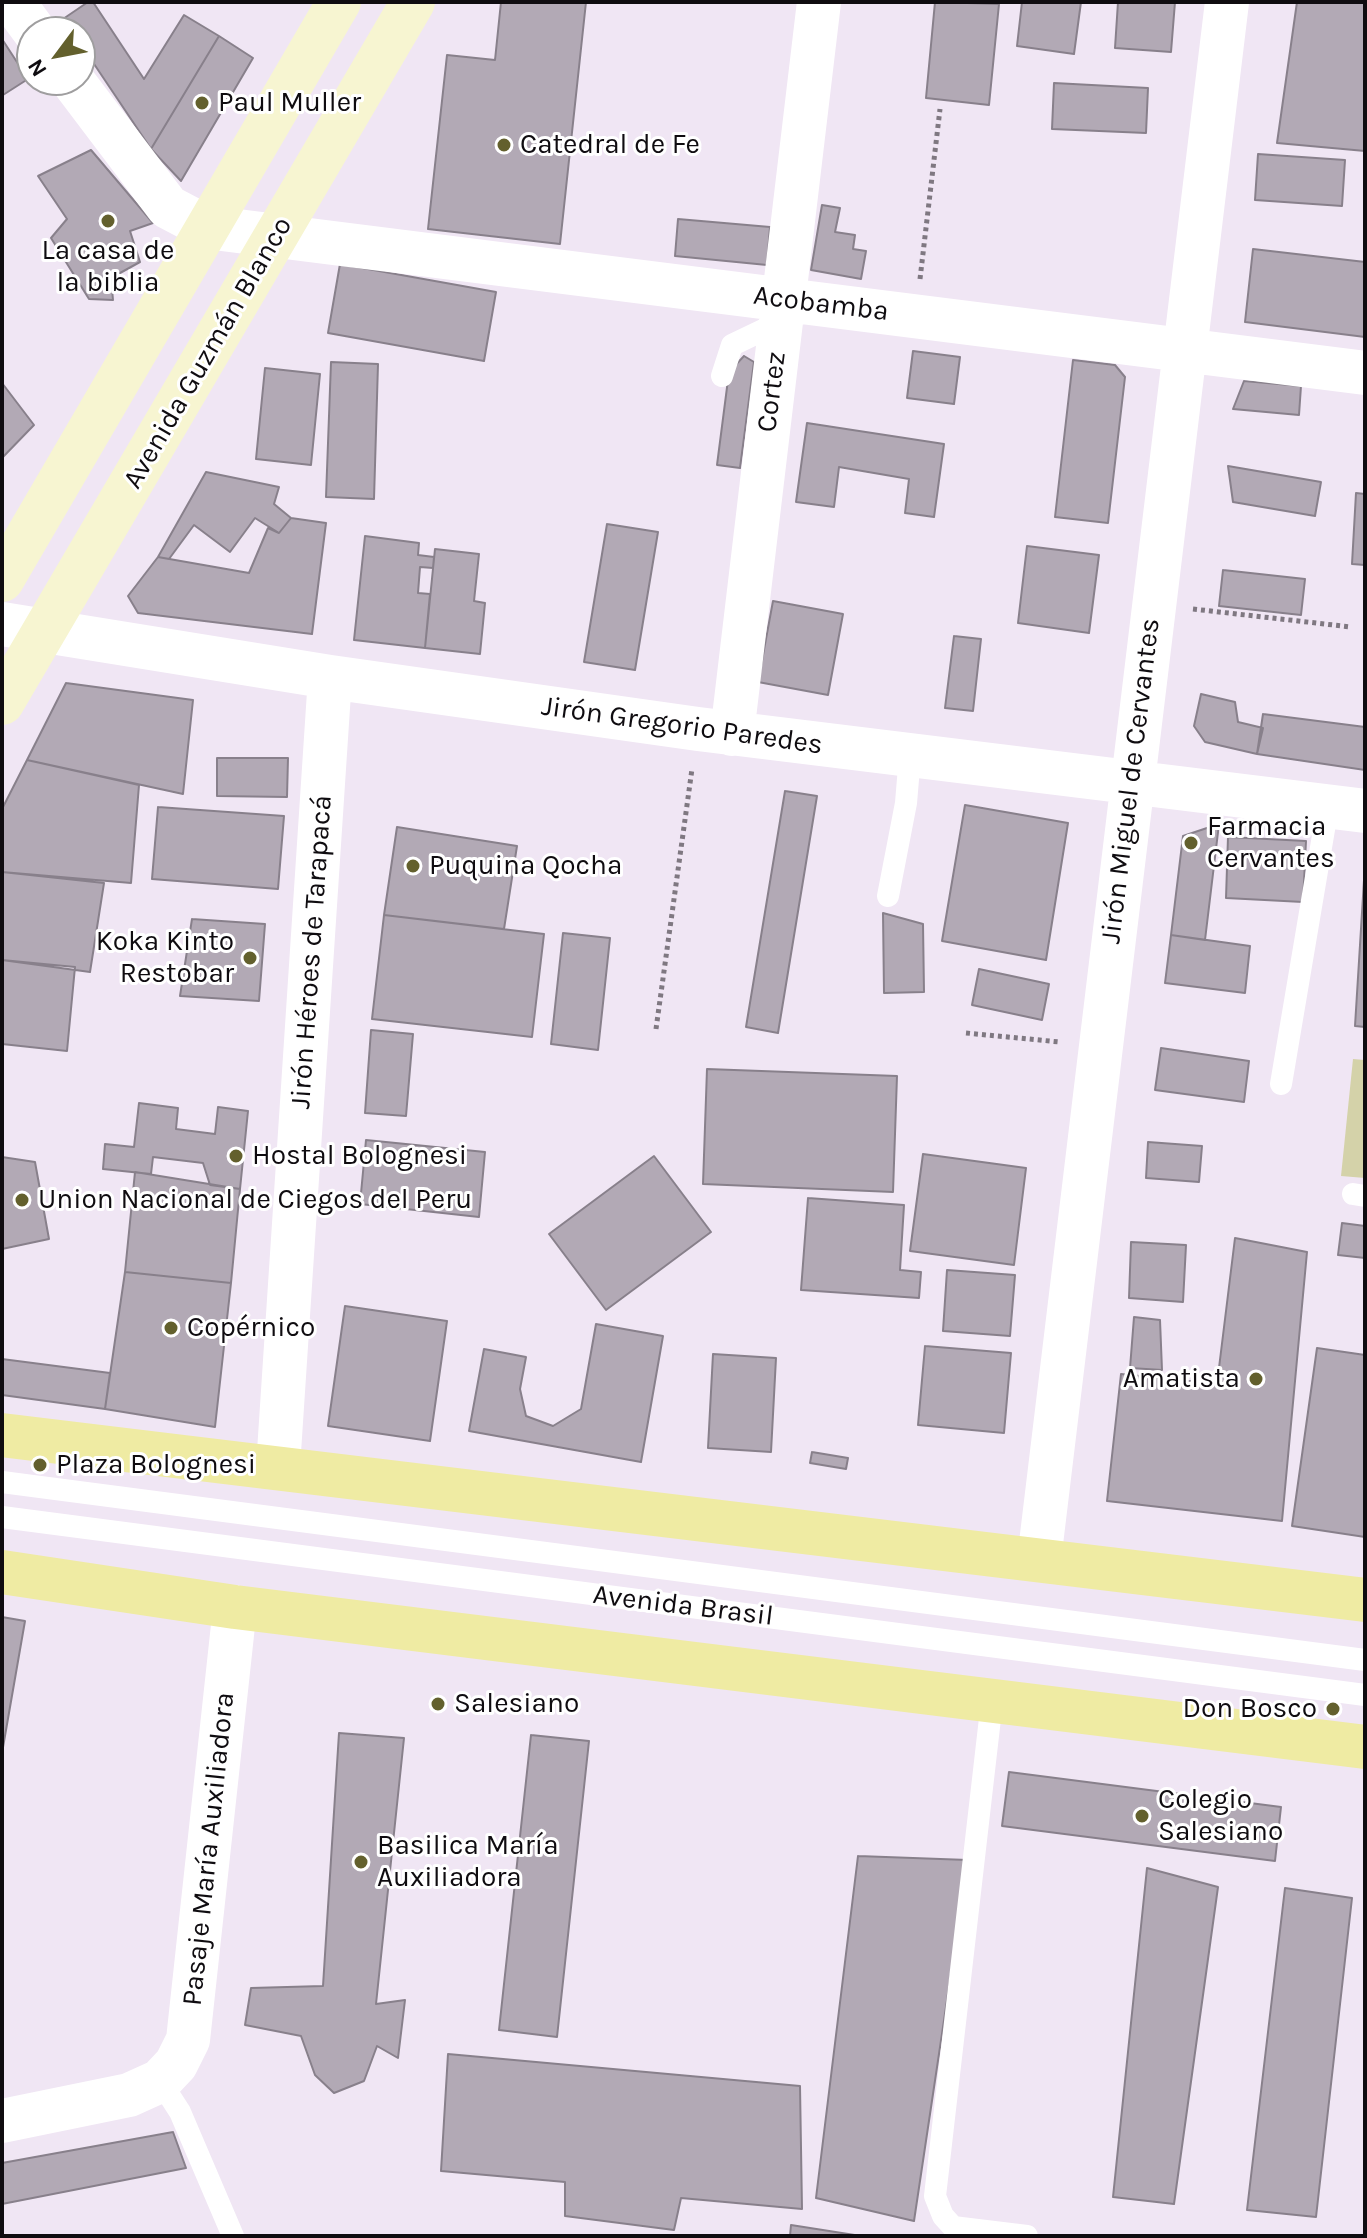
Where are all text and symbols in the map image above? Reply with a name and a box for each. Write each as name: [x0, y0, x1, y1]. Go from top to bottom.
north arrow: [16, 16, 96, 96]
text: N: [22, 54, 53, 81]
place label: Paul Muller: [218, 86, 361, 120]
marker: Paul Muller: [193, 94, 211, 112]
place label: Catedral de Fe: [520, 128, 700, 162]
marker: Catedral de Fe: [495, 136, 513, 154]
street label: Avenida Guzmán Blanco: [116, 211, 300, 495]
marker: La casa de la biblia: [99, 212, 117, 230]
place label: La casa de la biblia: [42, 234, 174, 300]
street label: Acobamba: [751, 279, 891, 329]
street label: Cortez: [750, 350, 794, 434]
street label: Jirón Miguel de Cervantes: [1094, 616, 1168, 946]
street label: Jirón Gregorio Paredes: [539, 690, 825, 762]
street label: Jirón Héroes de Tarapacá: [284, 794, 340, 1110]
place label: Farmacia Cervantes: [1207, 810, 1335, 876]
marker: Farmacia Cervantes: [1182, 834, 1200, 852]
place label: Puquina Qocha: [429, 849, 622, 883]
marker: Puquina Qocha: [404, 857, 422, 875]
place label: Koka Kinto Restobar: [96, 925, 234, 991]
marker: Koka Kinto Restobar: [241, 949, 259, 967]
place label: Hostal Bolognesi: [252, 1139, 467, 1173]
marker: Hostal Bolognesi: [227, 1147, 245, 1165]
place label: Union Nacional de Ciegos del Peru: [38, 1183, 472, 1217]
marker: Union Nacional de Ciegos del Peru: [13, 1191, 31, 1209]
place label: Copérnico: [187, 1311, 315, 1345]
marker: Copérnico: [162, 1319, 180, 1337]
place label: Amatista: [1123, 1362, 1240, 1396]
marker: Amatista: [1247, 1370, 1265, 1388]
place label: Plaza Bolognesi: [56, 1448, 256, 1482]
marker: Plaza Bolognesi: [31, 1456, 49, 1474]
street label: Avenida Brasil: [591, 1578, 775, 1634]
place label: Salesiano: [454, 1687, 579, 1721]
street label: Pasaje María Auxiliadora: [176, 1690, 242, 2008]
place label: Don Bosco: [1183, 1692, 1317, 1726]
marker: Salesiano: [429, 1695, 447, 1713]
marker: Don Bosco: [1324, 1700, 1342, 1718]
place label: Colegio Salesiano: [1158, 1783, 1283, 1849]
marker: Colegio Salesiano: [1133, 1807, 1151, 1825]
place label: Basilica María Auxiliadora: [377, 1829, 559, 1895]
marker: Basilica María Auxiliadora: [352, 1853, 370, 1871]

